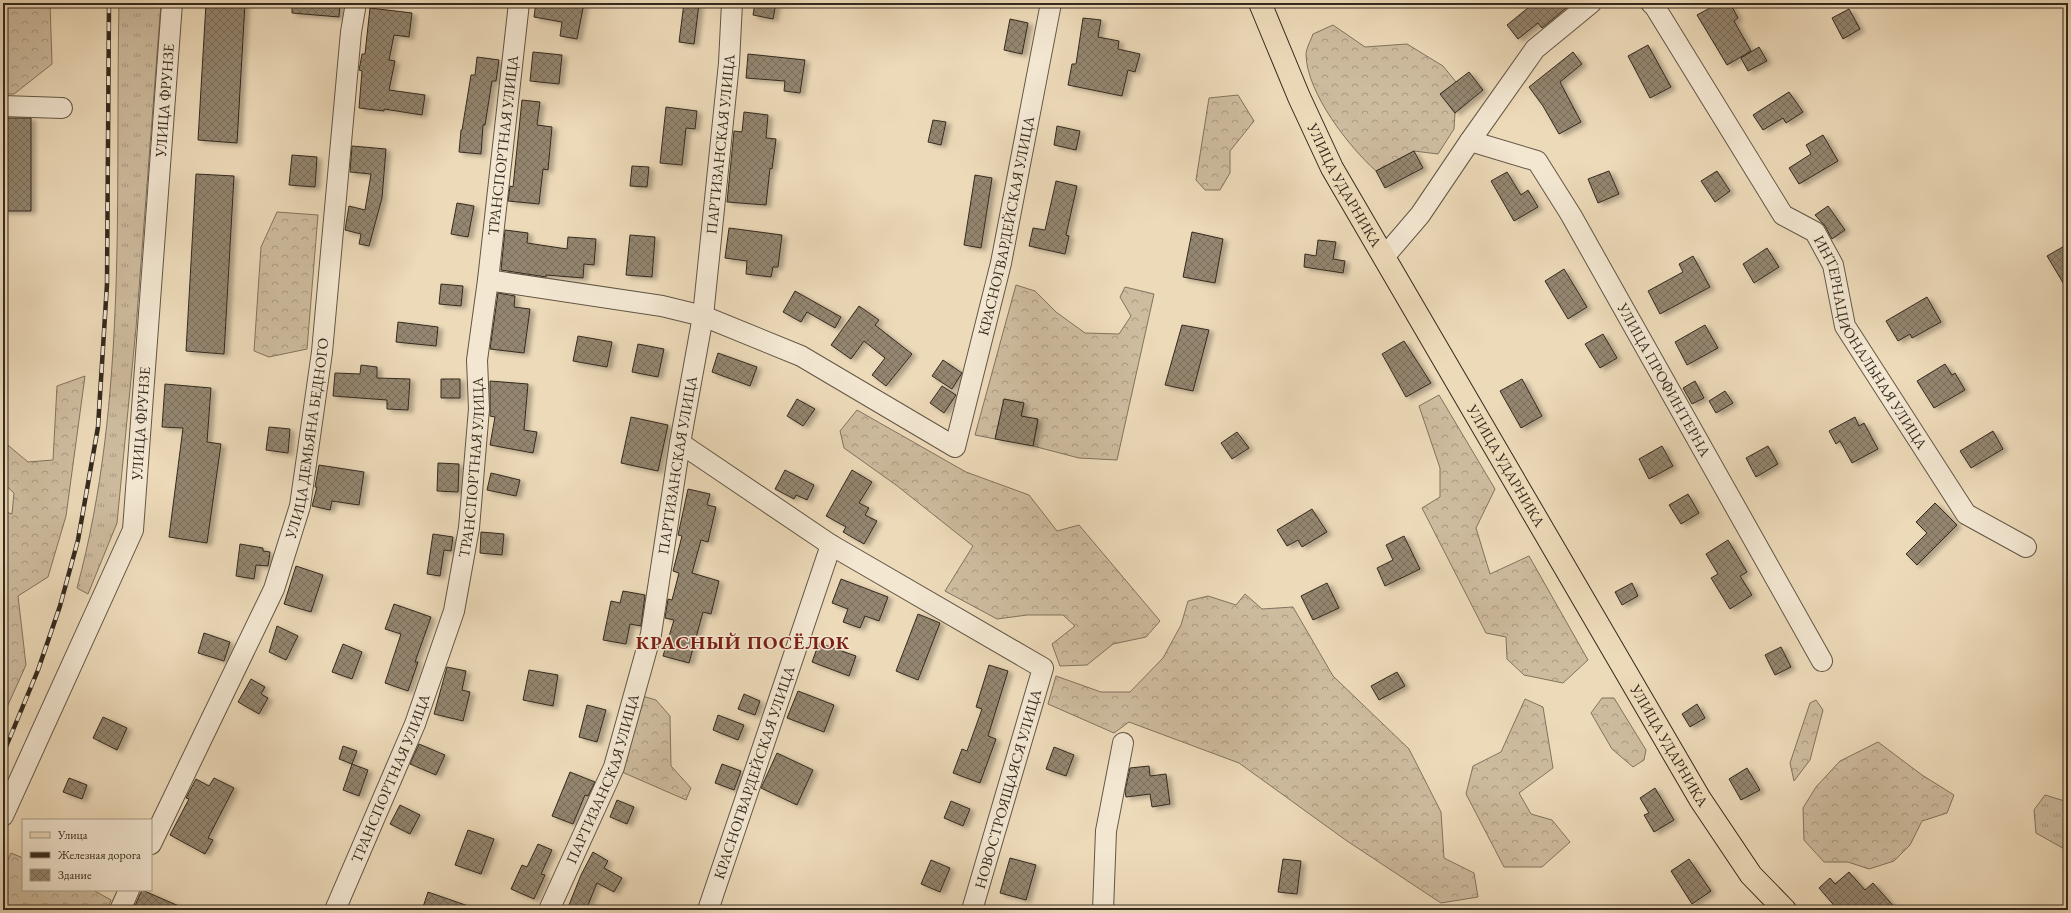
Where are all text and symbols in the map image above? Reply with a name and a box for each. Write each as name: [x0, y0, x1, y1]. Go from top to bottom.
street label: УЛИЦА ФРУНЗЕ: [151, 42, 178, 159]
street label: ПАРТИЗАНСКАЯ УЛИЦА: [701, 53, 738, 235]
street label: ТРАНСПОРТНАЯ УЛИЦА: [483, 54, 522, 237]
street label: КРАСНОГВАРДЕЙСКАЯ УЛИЦА: [973, 114, 1038, 337]
street label: УЛИЦА УДАРНИКА: [1303, 119, 1386, 251]
street label: ИНТЕРНАЦИОНАЛЬНАЯ УЛИЦА: [1810, 232, 1932, 453]
street label: УЛИЦА ПРОФИНТЕРНА: [1613, 299, 1715, 460]
street label: УЛИЦА ДЕМЬЯНА БЕДНОГО: [280, 337, 332, 542]
street label: УЛИЦА ФРУНЗЕ: [127, 365, 154, 482]
street label: ПАРТИЗАНСКАЯ УЛИЦА: [653, 374, 701, 556]
street label: ТРАНСПОРТНАЯ УЛИЦА: [454, 376, 488, 559]
street label: УЛИЦА УДАРНИКА: [1463, 400, 1550, 531]
district label: КРАСНЫЙ ПОСЁЛОК: [636, 630, 850, 655]
street label: КРАСНОГВАРДЕЙСКАЯ УЛИЦА: [709, 663, 799, 882]
street label: УЛИЦА УДАРНИКА: [1626, 680, 1713, 811]
street label: НОВОСТРОЯЩАЯСЯ УЛИЦА: [970, 686, 1045, 891]
street label: ТРАНСПОРТНАЯ УЛИЦА: [346, 691, 434, 865]
street label: ПАРТИЗАНСКАЯ УЛИЦА: [561, 691, 643, 867]
legend: [22, 819, 152, 891]
text: Улица: [57, 827, 88, 843]
text: Железная дорога: [57, 847, 141, 863]
text: Здание: [58, 867, 92, 883]

